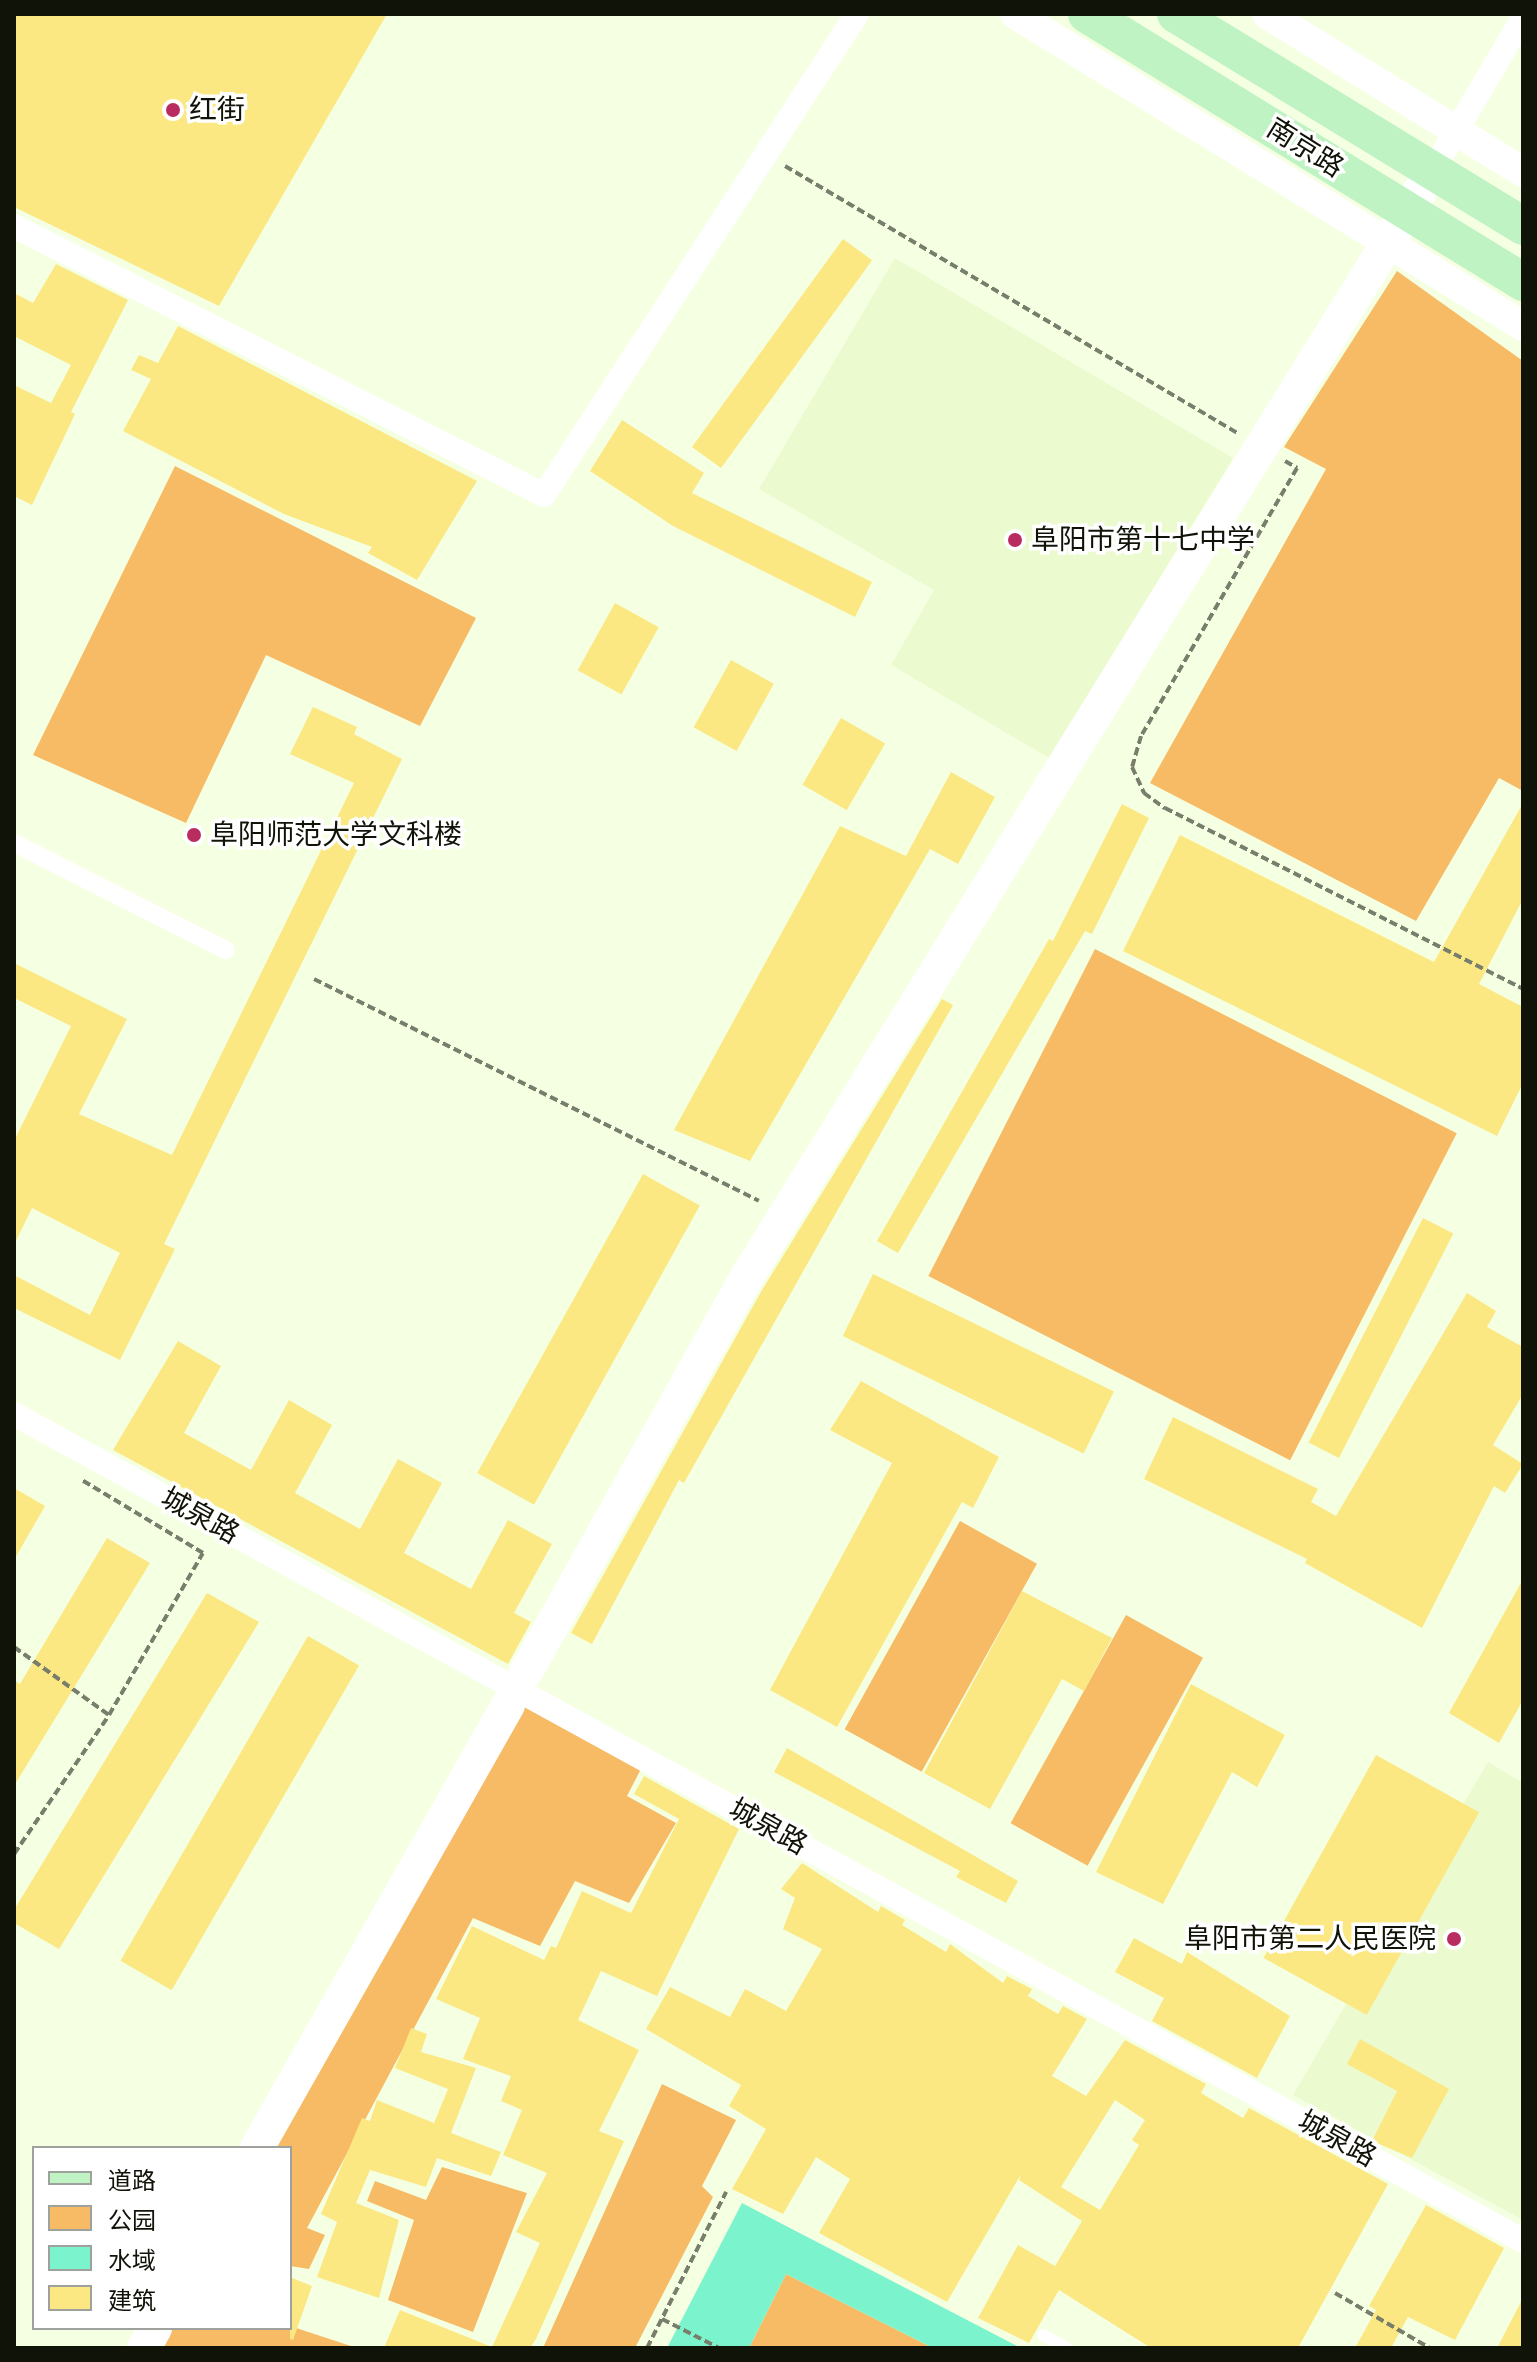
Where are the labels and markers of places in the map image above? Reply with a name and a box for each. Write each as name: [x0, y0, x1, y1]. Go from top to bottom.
place label: 红街: [189, 93, 245, 127]
marker: 红街: [164, 101, 182, 119]
place label: 阜阳市第十七中学: [1031, 523, 1255, 557]
marker: 阜阳市第十七中学: [1006, 531, 1024, 549]
place label: 阜阳师范大学文科楼: [210, 818, 462, 852]
marker: 阜阳师范大学文科楼: [185, 826, 203, 844]
place label: 阜阳市第二人民医院: [1184, 1922, 1436, 1956]
marker: 阜阳市第二人民医院: [1443, 1928, 1465, 1950]

